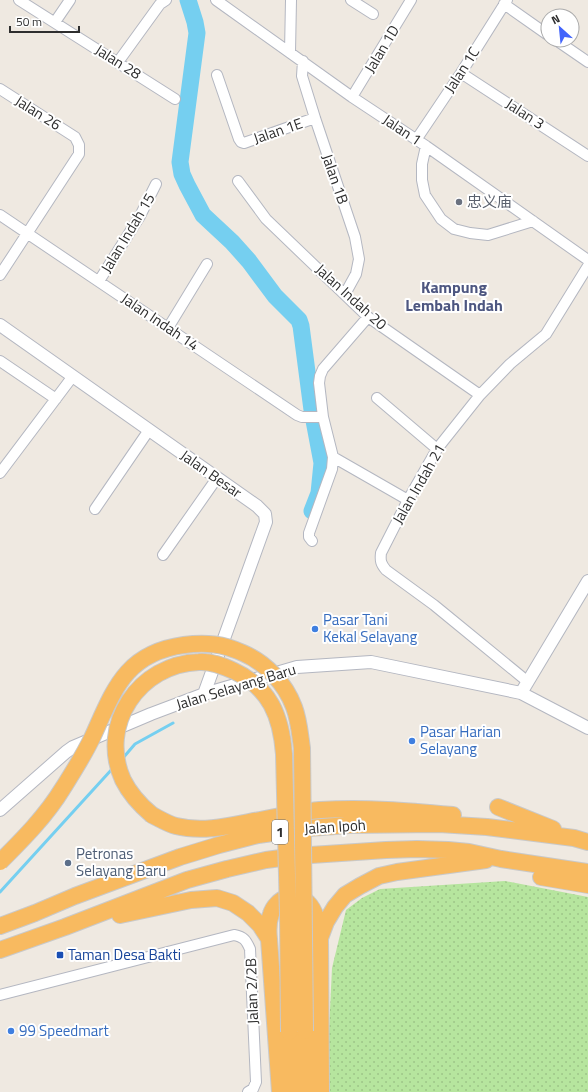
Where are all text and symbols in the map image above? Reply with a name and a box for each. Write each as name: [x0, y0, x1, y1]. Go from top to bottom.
scale bar: [10, 8, 79, 34]
north arrow: [540, 8, 580, 48]
text: N: [548, 10, 562, 28]
text: 50 m: [16, 12, 42, 31]
street label: Jalan 1D: [358, 20, 405, 77]
street label: Jalan 28: [91, 38, 146, 85]
street label: Jalan 1C: [438, 42, 485, 97]
street label: Jalan 26: [11, 89, 66, 136]
street label: Jalan 3: [501, 92, 549, 135]
street label: Jalan 1: [378, 108, 426, 151]
street label: Jalan 1E: [250, 111, 306, 150]
street label: Jalan 1B: [316, 151, 355, 207]
street label: Jalan Indah 15: [95, 188, 160, 277]
place label: 忠义庙: [467, 190, 512, 213]
marker: 忠义庙: [454, 197, 464, 207]
street label: Jalan Indah 20: [310, 258, 392, 335]
district label: Kampung Lembah Indah: [405, 275, 503, 317]
street label: Jalan Indah 14: [117, 287, 204, 356]
street label: Jalan Indah 21: [386, 439, 451, 528]
street label: Jalan Besar: [176, 444, 247, 503]
place label: Pasar Tani Kekal Selayang: [323, 608, 418, 648]
marker: Pasar Tani Kekal Selayang: [310, 624, 320, 634]
street label: Jalan Selayang Baru: [173, 657, 299, 716]
place label: Pasar Harian Selayang: [420, 720, 501, 760]
marker: Pasar Harian Selayang: [407, 736, 417, 746]
street label: Jalan Ipoh: [303, 813, 367, 840]
road number: 1: [272, 820, 288, 844]
place label: Petronas Selayang Baru: [76, 842, 166, 882]
marker: Petronas Selayang Baru: [63, 858, 73, 868]
place label: Taman Desa Bakti: [68, 943, 181, 966]
marker: Taman Desa Bakti: [55, 950, 65, 960]
street label: Jalan 2/2B: [239, 957, 264, 1025]
place label: 99 Speedmart: [19, 1019, 109, 1042]
marker: 99 Speedmart: [6, 1026, 16, 1036]

